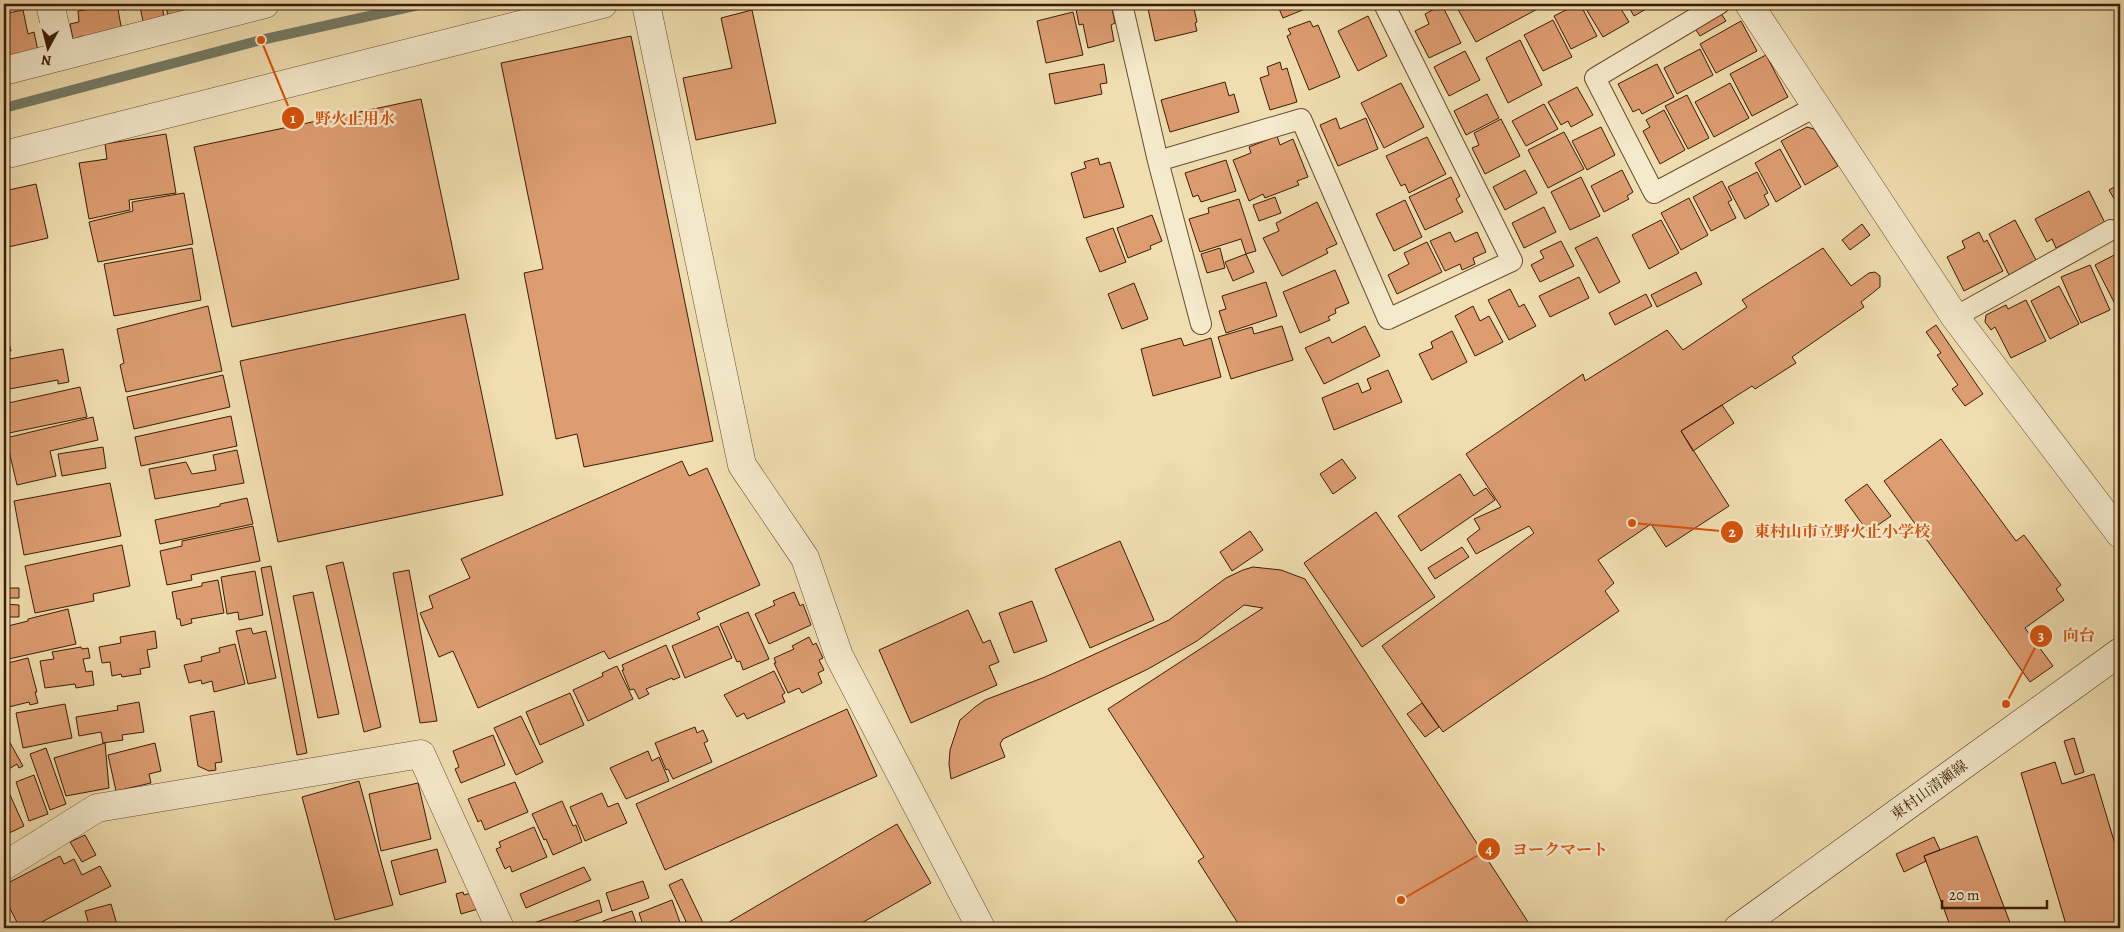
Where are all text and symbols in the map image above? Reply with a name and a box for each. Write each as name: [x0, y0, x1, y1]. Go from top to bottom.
north arrow: [22, 22, 72, 72]
text: N: [40, 50, 53, 70]
callout: 野火止用水: [280, 102, 405, 133]
text: 1: [290, 108, 296, 128]
text: 野火止用水: [315, 108, 395, 130]
callout: 東村山市立野火止小学校: [1719, 516, 1940, 547]
text: 東村山市立野火止小学校: [1754, 521, 1931, 543]
text: 2: [1728, 522, 1736, 542]
callout: 向台: [2028, 620, 2105, 651]
text: 向台: [2063, 625, 2095, 647]
text: 3: [2038, 626, 2044, 646]
street label: 東村山清瀬線: [1887, 755, 1971, 825]
callout: ヨークマート: [1477, 834, 1618, 865]
text: 4: [1485, 839, 1493, 859]
text: ヨークマート: [1512, 839, 1608, 861]
scale bar: [1942, 877, 2046, 909]
text: 20 m: [1949, 885, 1980, 905]

